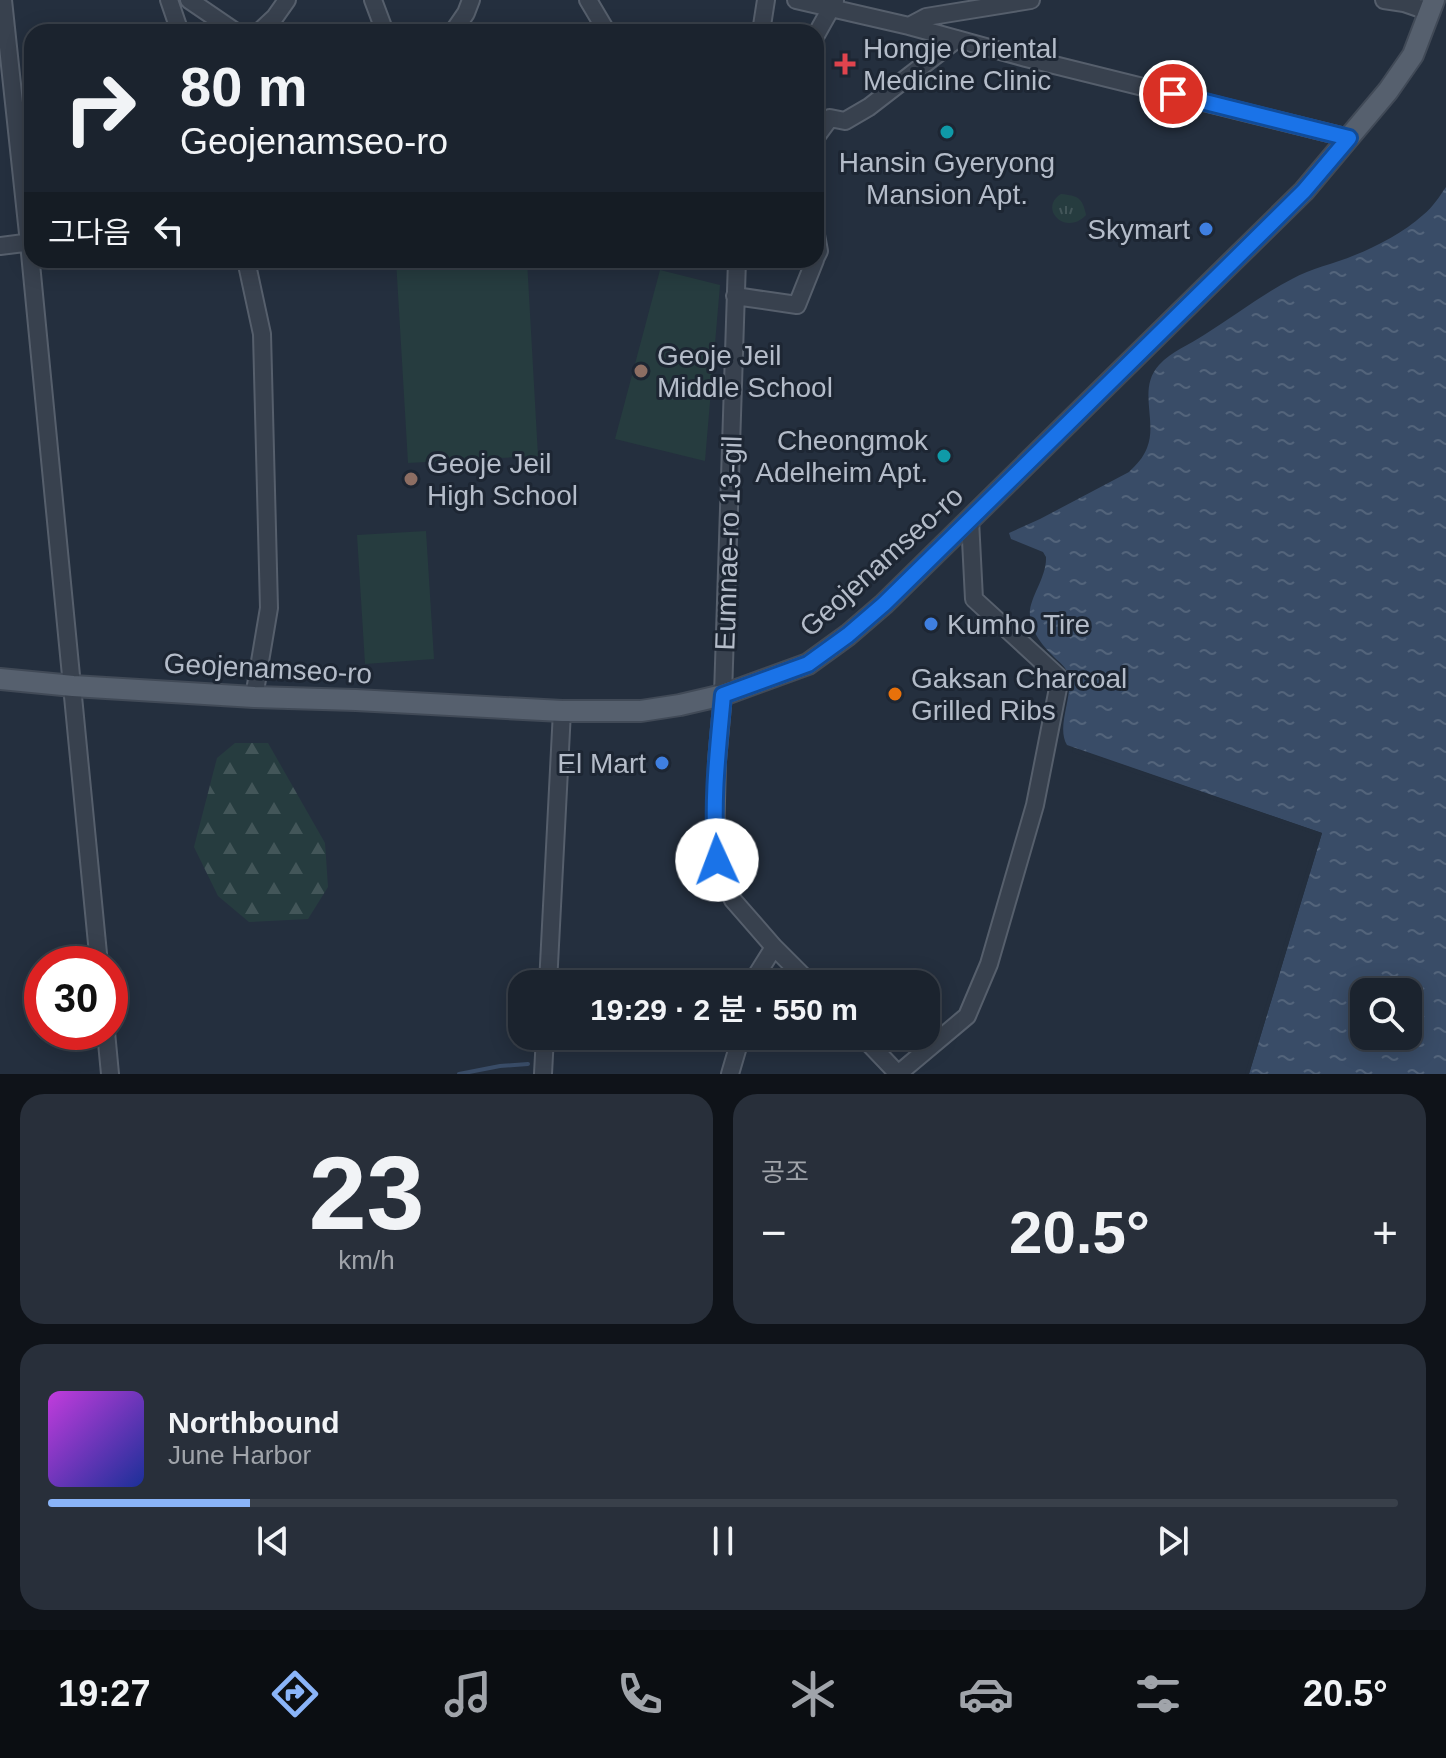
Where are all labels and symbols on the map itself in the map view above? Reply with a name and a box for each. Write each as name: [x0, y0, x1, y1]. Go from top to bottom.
place label: Hongje Oriental Medicine Clinic: [863, 33, 1058, 96]
marker: Hongje Oriental Medicine Clinic: [834, 53, 856, 75]
pin: [1139, 60, 1207, 128]
marker: Hansin Gyeryong Mansion Apt.: [938, 123, 956, 141]
place label: Hansin Gyeryong Mansion Apt.: [839, 147, 1055, 210]
place label: Skymart: [1087, 214, 1190, 245]
marker: Skymart: [1197, 220, 1215, 238]
place label: Geoje Jeil Middle School: [657, 340, 833, 403]
marker: Geoje Jeil Middle School: [632, 362, 650, 380]
place label: Cheongmok Adelheim Apt.: [755, 425, 929, 488]
street label: Eumnae-ro 13-gil: [709, 435, 748, 651]
marker: Cheongmok Adelheim Apt.: [935, 447, 953, 465]
place label: Geoje Jeil High School: [427, 448, 578, 511]
marker: Geoje Jeil High School: [402, 470, 420, 488]
street label: Geojenamseo-ro: [793, 480, 969, 643]
place label: Kumho Tire: [947, 609, 1090, 640]
marker: Kumho Tire: [922, 615, 940, 633]
street label: Geojenamseo-ro: [163, 648, 373, 689]
place label: Gaksan Charcoal Grilled Ribs: [911, 663, 1127, 726]
marker: Gaksan Charcoal Grilled Ribs: [886, 685, 904, 703]
place label: El Mart: [557, 748, 646, 779]
marker: El Mart: [653, 754, 671, 772]
position arrow: [675, 818, 759, 902]
speed limit sign: 30: [24, 946, 128, 1050]

